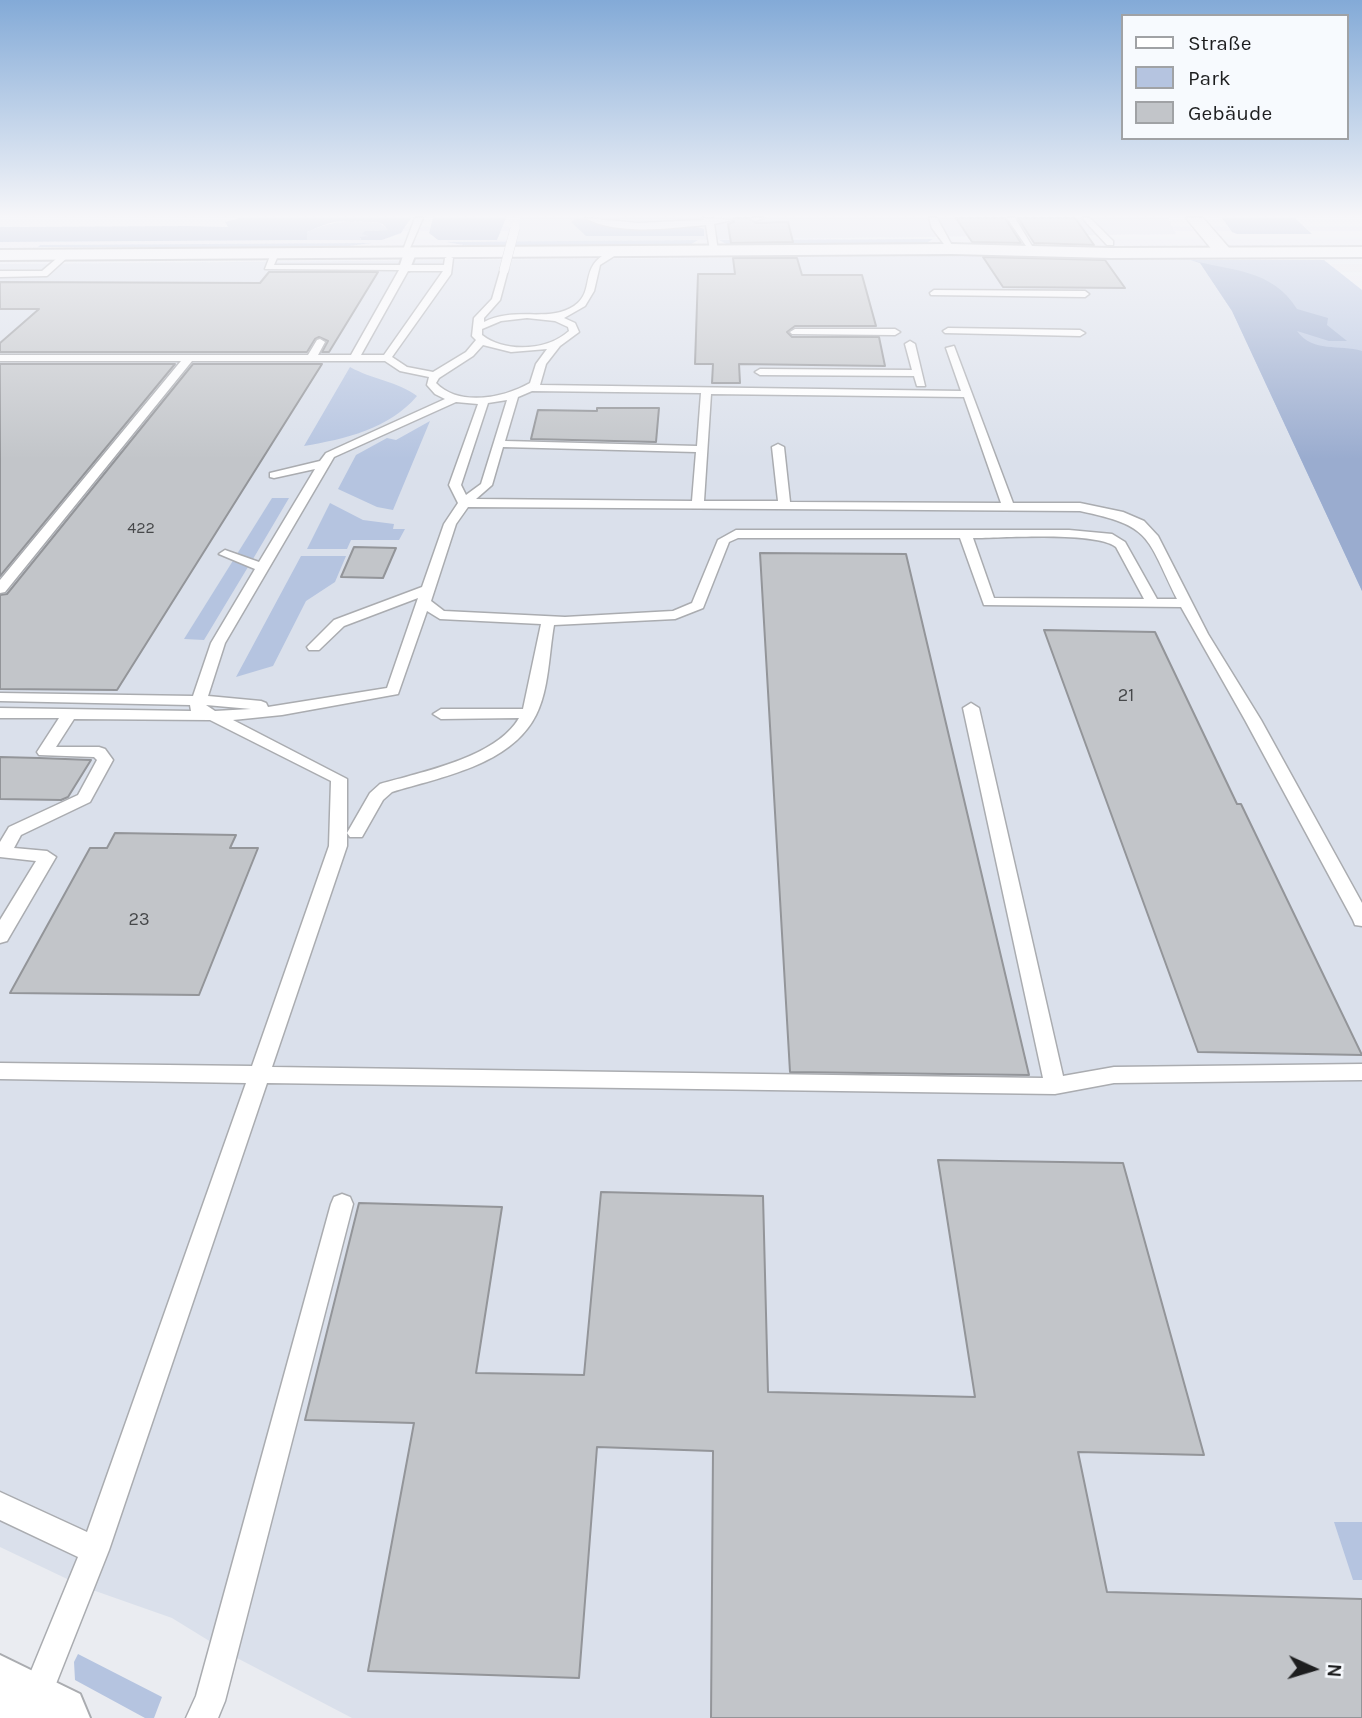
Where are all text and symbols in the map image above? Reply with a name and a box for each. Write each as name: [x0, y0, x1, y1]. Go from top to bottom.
legend: [1120, 14, 1348, 140]
text: Straße: [1188, 31, 1251, 55]
text: Park: [1188, 66, 1231, 90]
text: Gebäude: [1188, 101, 1272, 125]
house number: 422: [127, 518, 155, 538]
house number: 21: [1118, 685, 1134, 707]
house number: 23: [128, 909, 150, 931]
north arrow: [1278, 1634, 1348, 1704]
text: N: [1323, 1663, 1345, 1678]

